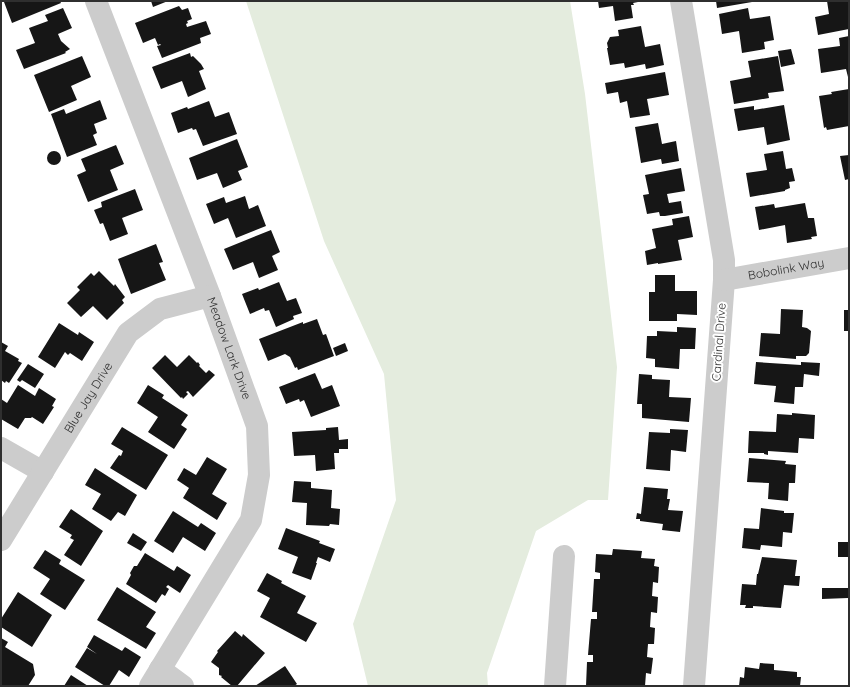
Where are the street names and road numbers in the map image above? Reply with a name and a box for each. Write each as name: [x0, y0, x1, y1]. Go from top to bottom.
street label: Bobolink Way: [747, 255, 825, 283]
street label: Meadow Lark Drive: [204, 295, 255, 402]
street label: Cardinal Drive: [708, 302, 729, 382]
street label: Blue Jay Drive: [60, 359, 115, 436]

